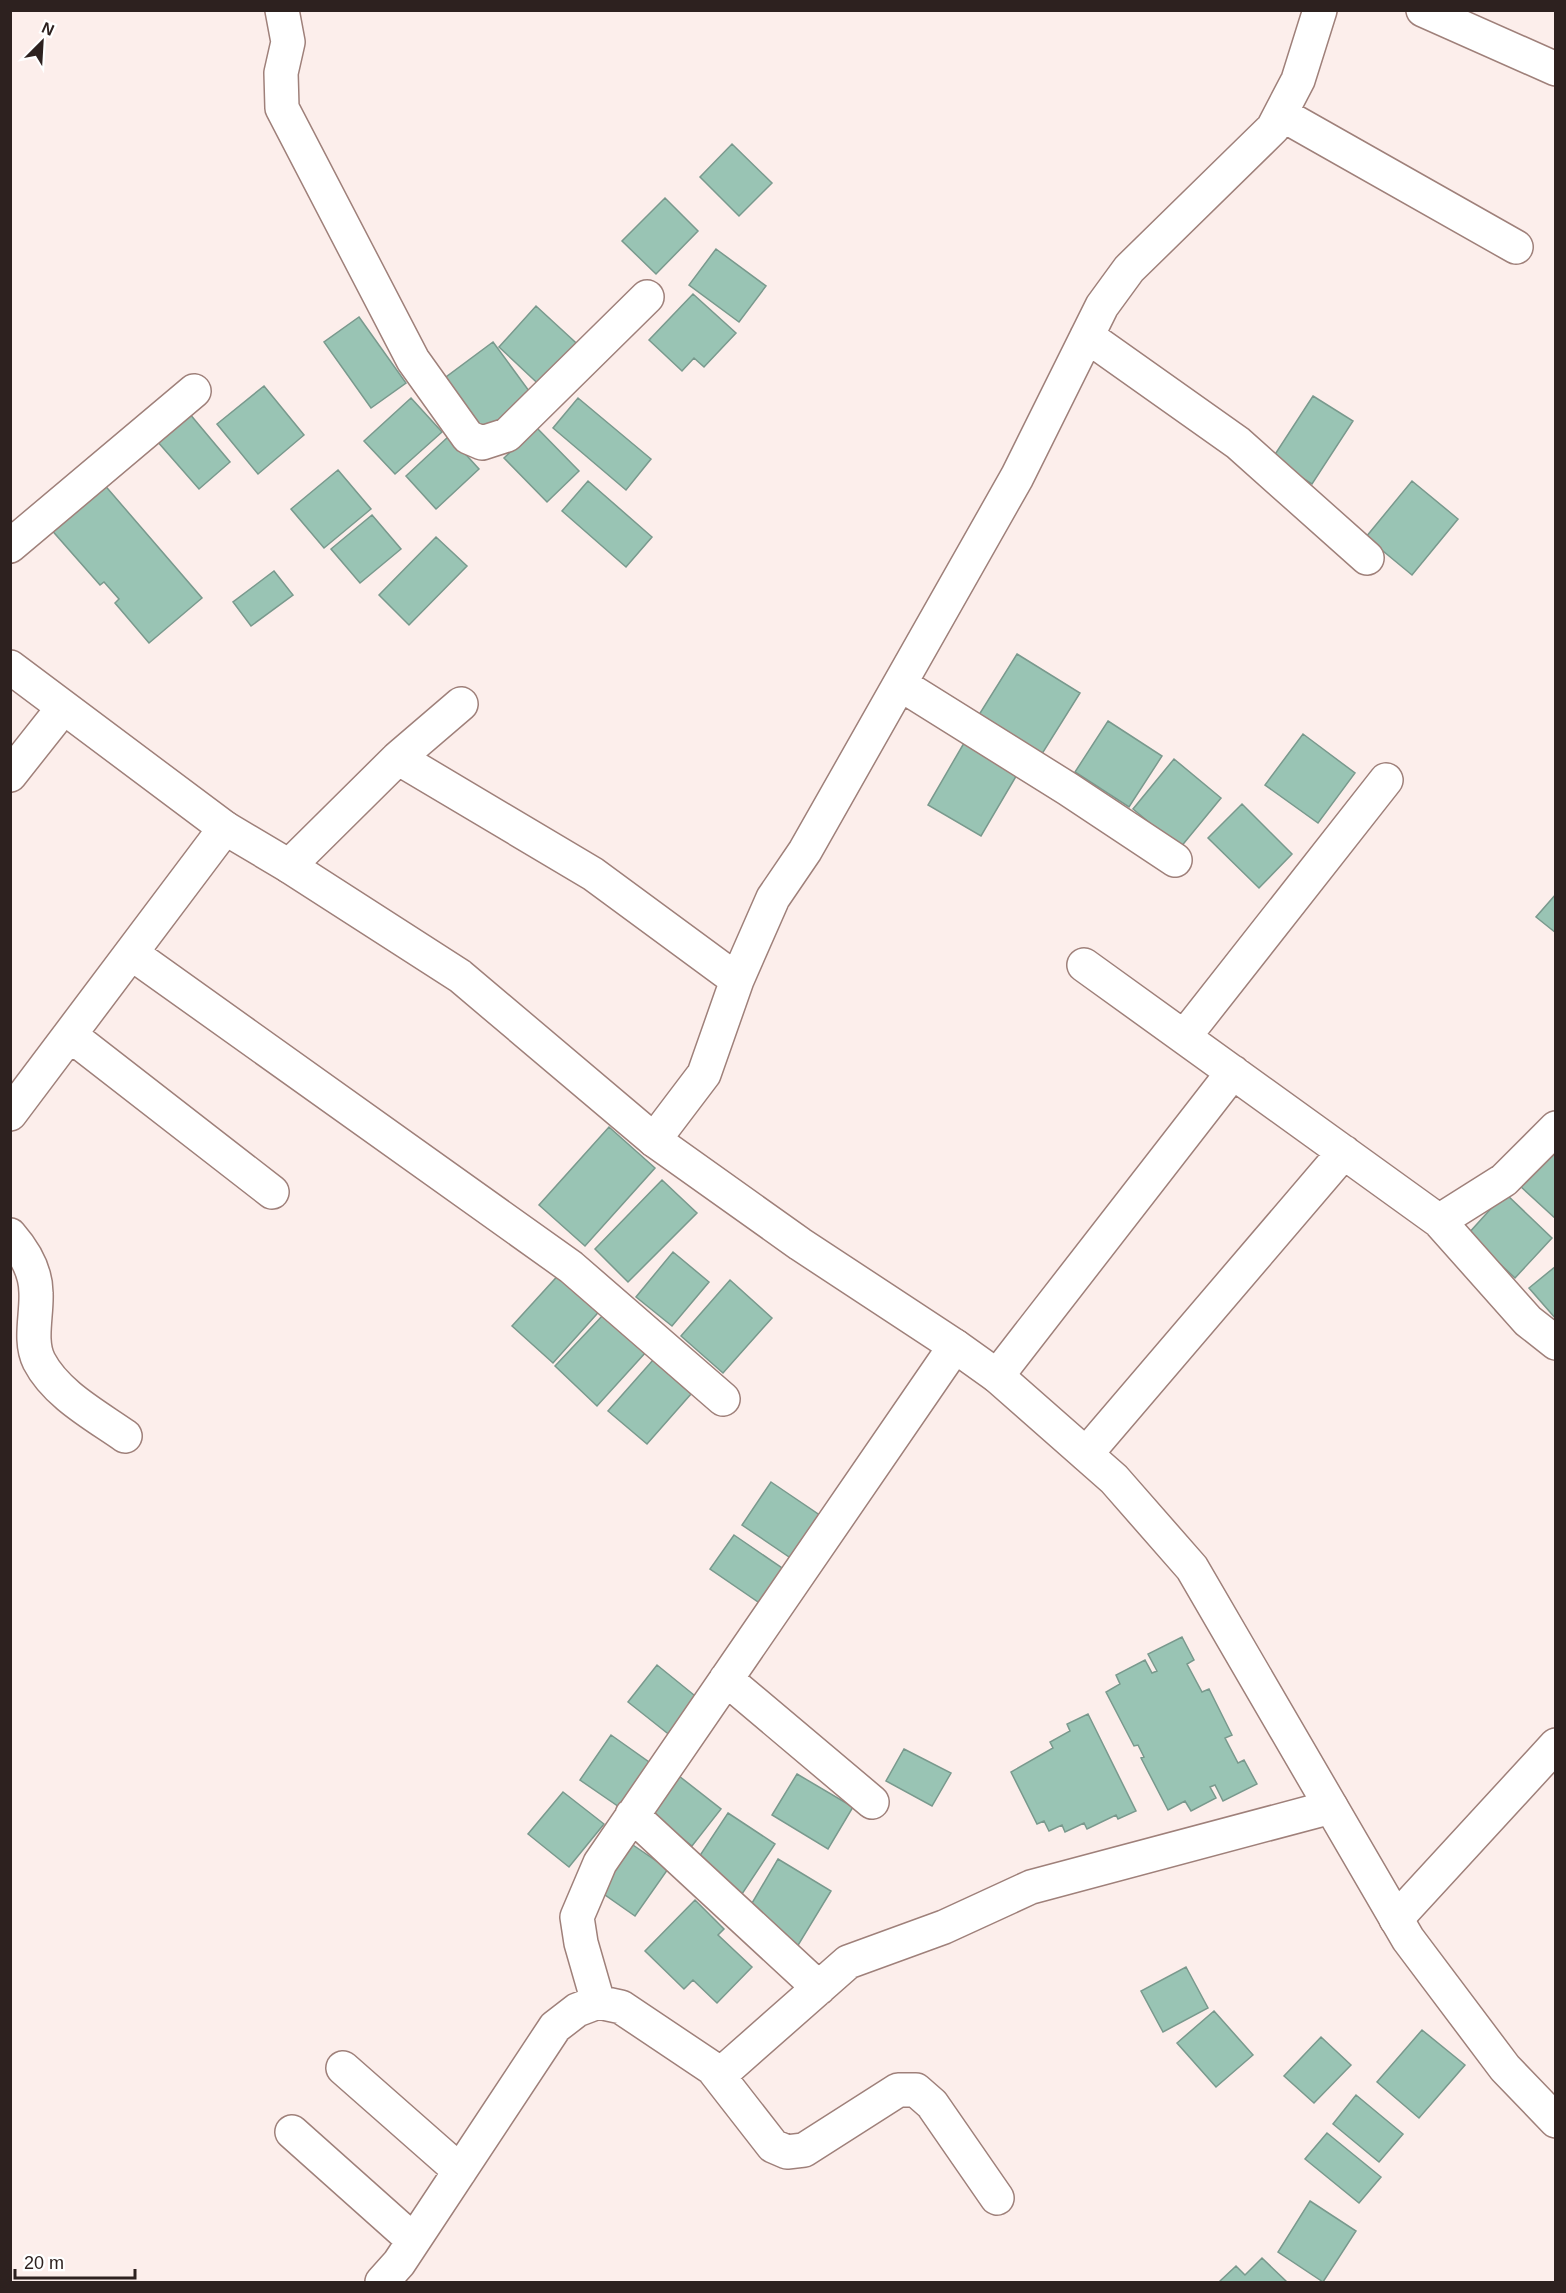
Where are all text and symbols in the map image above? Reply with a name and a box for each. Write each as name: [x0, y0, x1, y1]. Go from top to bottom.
north arrow: [12, 12, 72, 72]
text: N: [39, 19, 57, 39]
scale bar: [15, 2242, 135, 2280]
text: 20 m: [24, 2253, 64, 2273]

